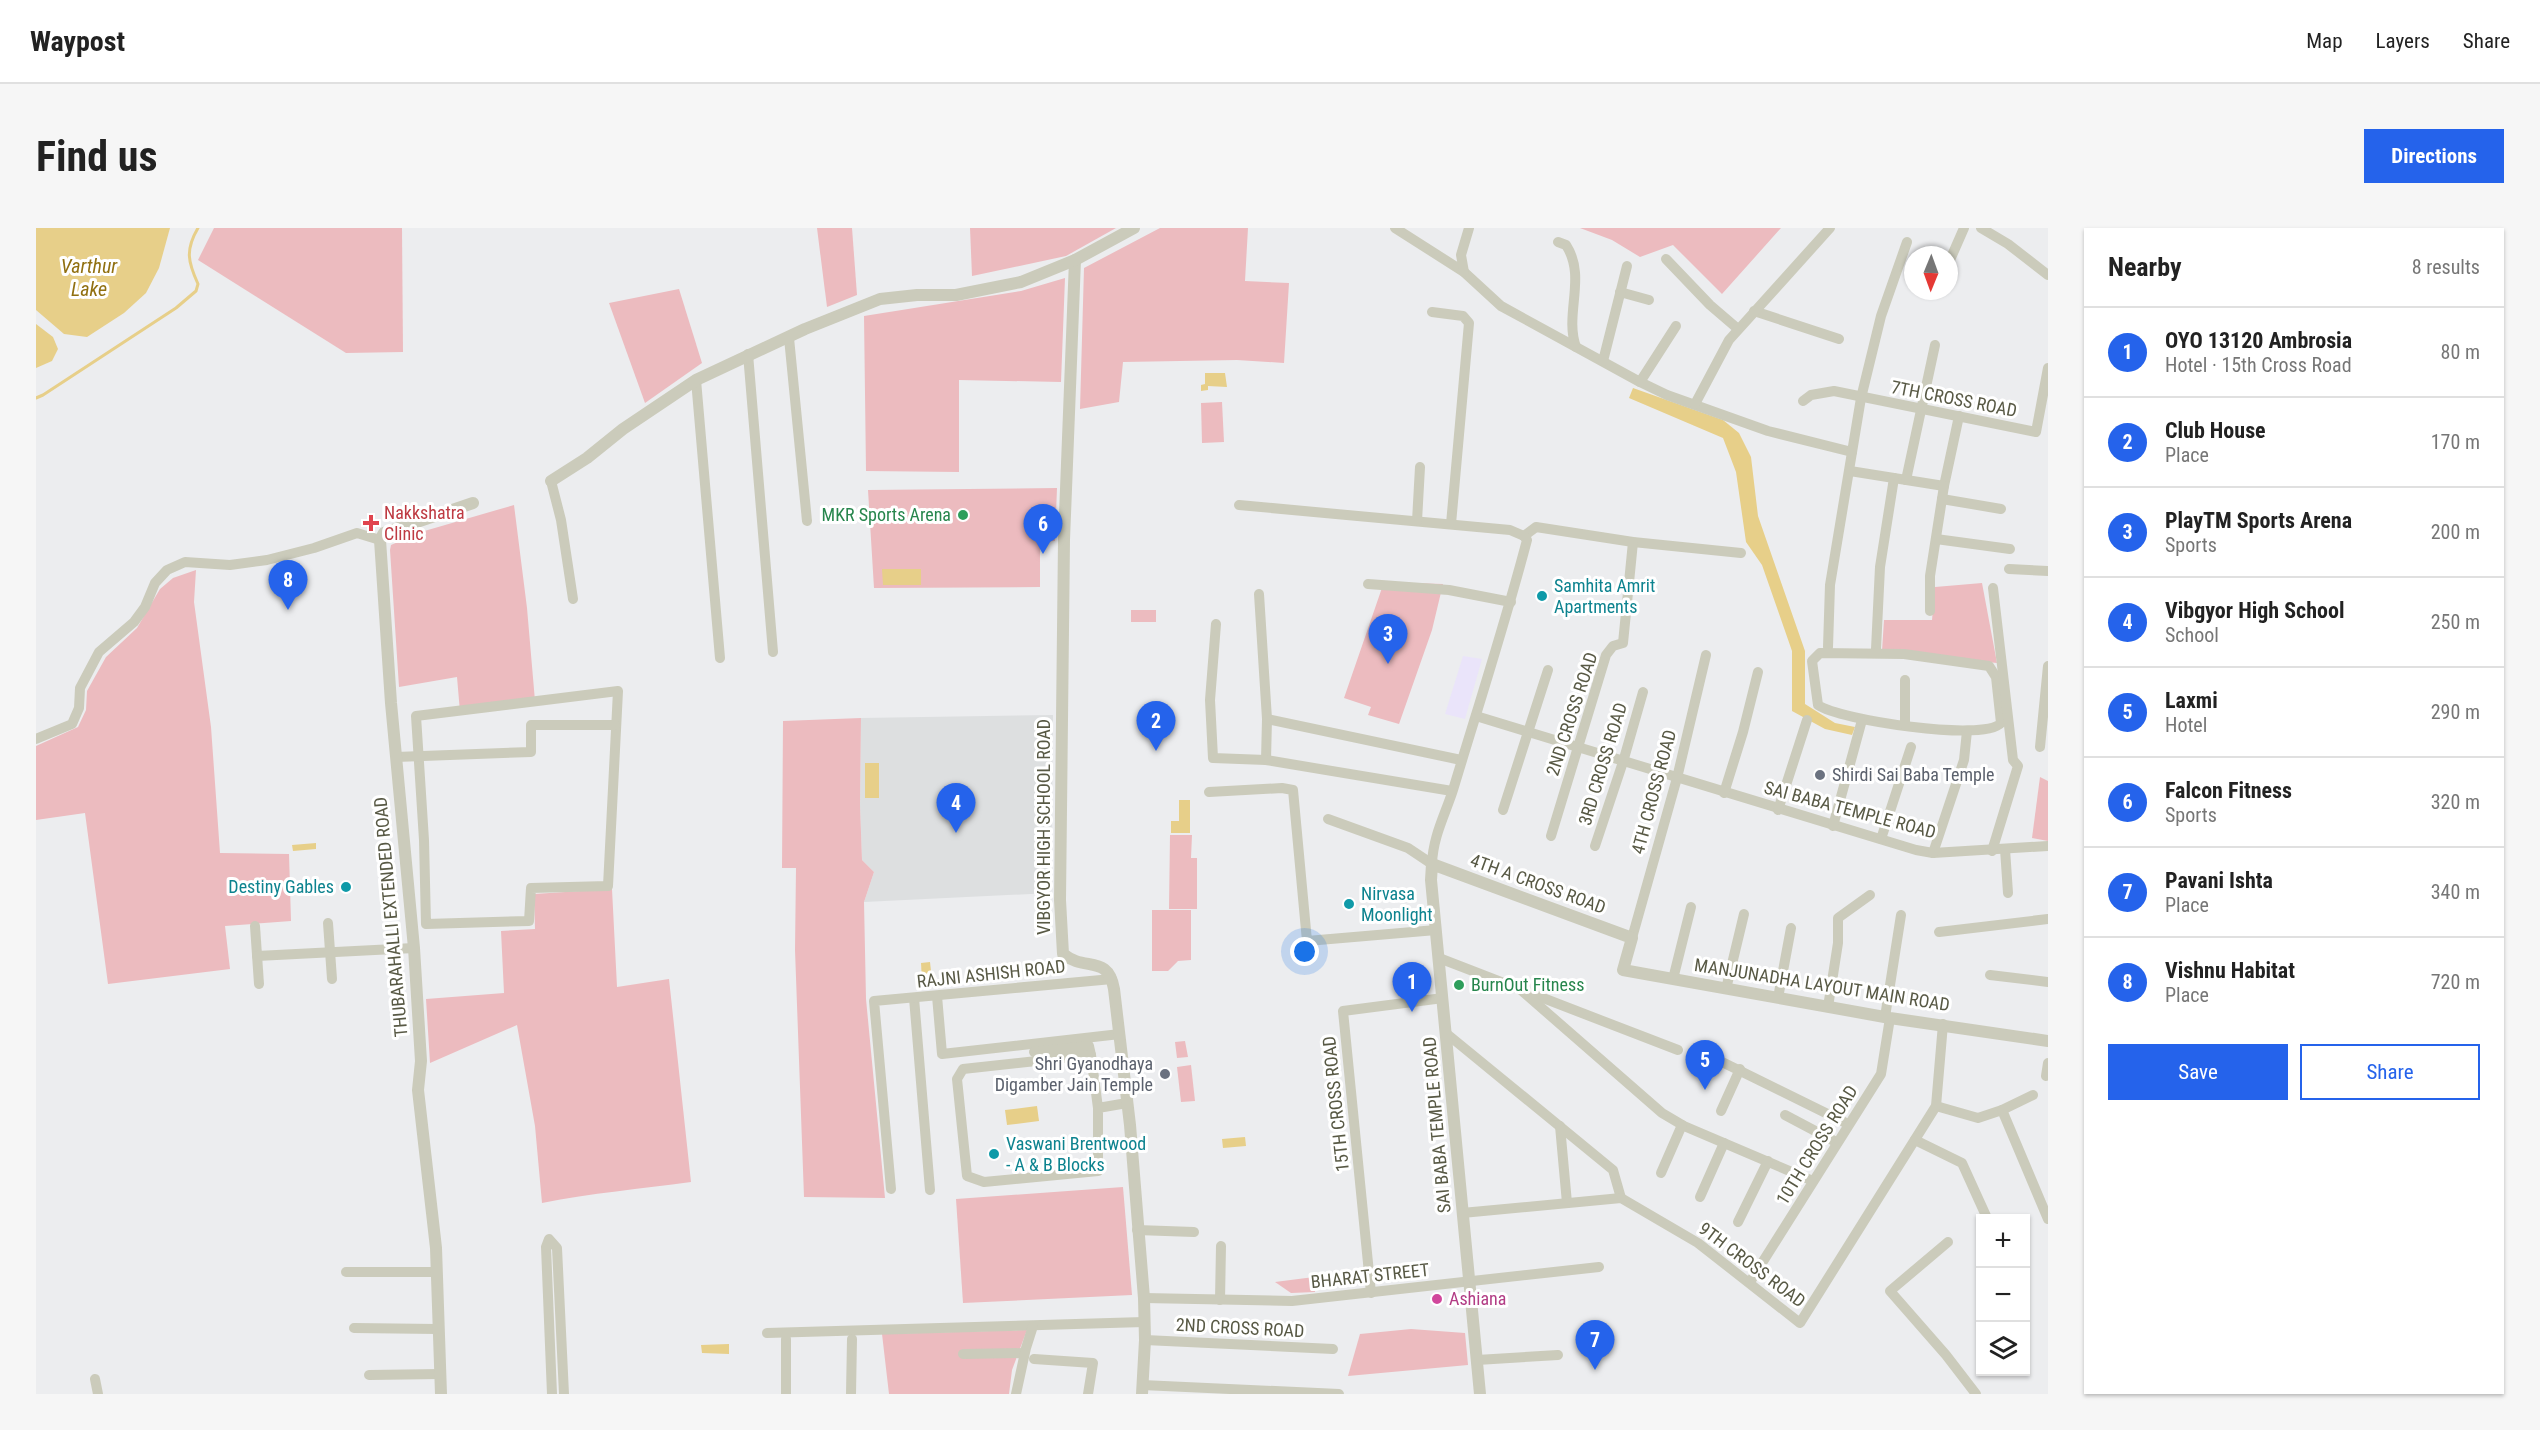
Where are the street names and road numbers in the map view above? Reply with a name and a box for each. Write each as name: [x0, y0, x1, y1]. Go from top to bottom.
street label: 7TH CROSS ROAD: [1889, 376, 2019, 421]
street label: 2ND CROSS ROAD: [1542, 649, 1601, 778]
street label: 3RD CROSS ROAD: [1574, 700, 1631, 828]
street label: VIBGYOR HIGH SCHOOL ROAD: [1033, 719, 1054, 935]
street label: 4TH CROSS ROAD: [1627, 727, 1680, 856]
street label: SAI BABA TEMPLE ROAD: [1762, 776, 1938, 843]
street label: THUBARAHALLI EXTENDED ROAD: [370, 796, 411, 1038]
street label: 4TH A CROSS ROAD: [1468, 849, 1609, 918]
street label: MANJUNADHA LAYOUT MAIN ROAD: [1693, 954, 1951, 1015]
street label: RAJNI ASHISH ROAD: [916, 955, 1066, 992]
street label: 15TH CROSS ROAD: [1318, 1035, 1353, 1173]
street label: SAI BABA TEMPLE ROAD: [1418, 1036, 1455, 1214]
street label: 10TH CROSS ROAD: [1771, 1081, 1862, 1208]
street label: 9TH CROSS ROAD: [1695, 1218, 1810, 1311]
street label: BHARAT STREET: [1310, 1259, 1430, 1292]
street label: 2ND CROSS ROAD: [1175, 1314, 1305, 1341]

